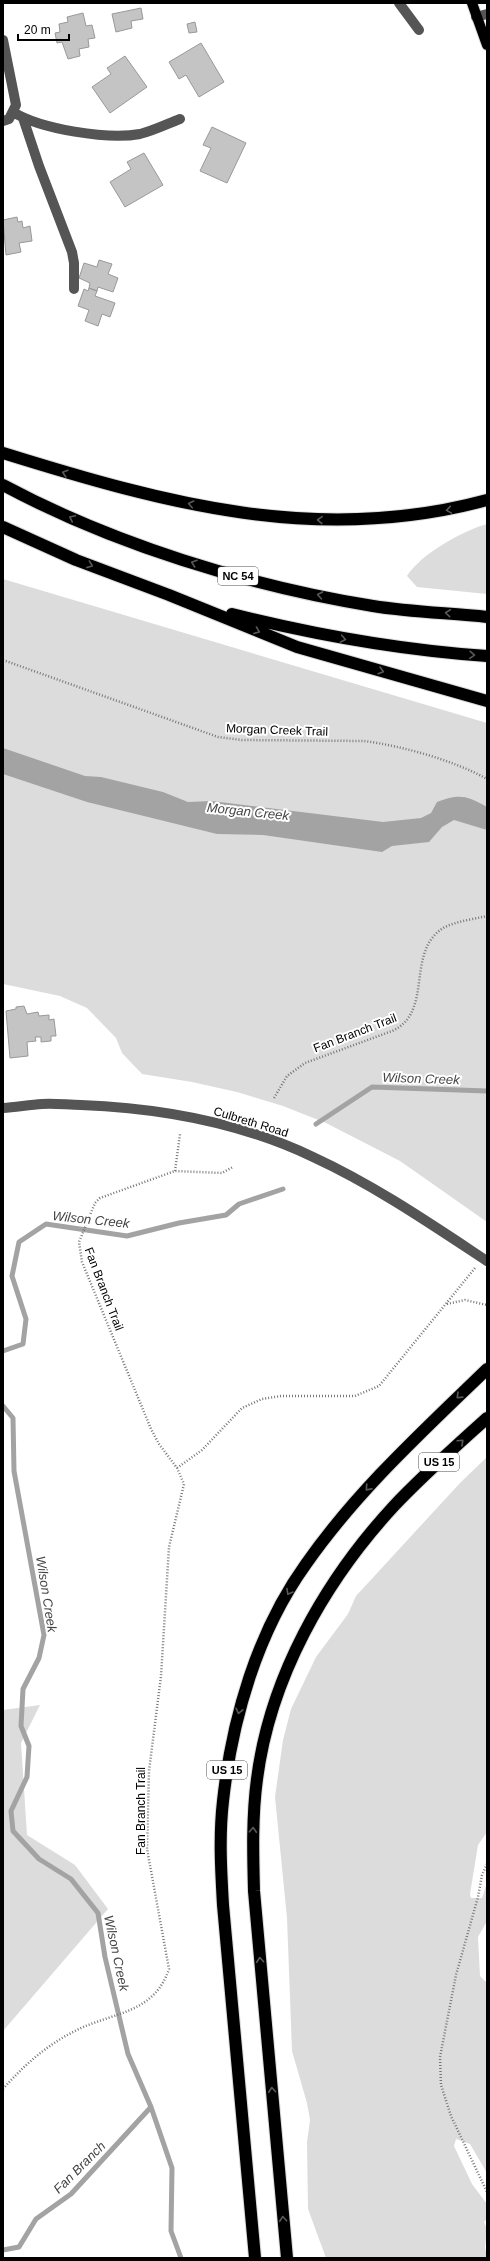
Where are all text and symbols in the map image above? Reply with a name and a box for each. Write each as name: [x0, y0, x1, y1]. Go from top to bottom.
scale bar: [18, 16, 69, 42]
text: 20 m: [24, 23, 51, 37]
one-way arrow: [62, 469, 69, 478]
one-way arrow: [188, 500, 194, 509]
one-way arrow: [446, 505, 452, 514]
one-way arrow: [69, 515, 76, 523]
one-way arrow: [317, 516, 323, 524]
one-way arrow: [190, 560, 197, 568]
one-way arrow: [86, 561, 93, 569]
road number: NC 54: [218, 567, 258, 585]
one-way arrow: [317, 591, 323, 599]
one-way arrow: [445, 609, 451, 618]
one-way arrow: [253, 626, 261, 634]
one-way arrow: [340, 634, 346, 643]
one-way arrow: [469, 650, 475, 659]
one-way arrow: [377, 666, 384, 675]
street label: Morgan Creek Trail: [226, 721, 328, 739]
water label: Morgan Creek: [206, 800, 291, 823]
street label: Fan Branch Trail: [311, 1011, 399, 1055]
water label: Wilson Creek: [382, 1070, 461, 1087]
street label: Culbreth Road: [212, 1104, 290, 1140]
water label: Wilson Creek: [52, 1208, 132, 1231]
street label: Fan Branch Trail: [82, 1245, 126, 1333]
one-way arrow: [456, 1391, 464, 1399]
one-way arrow: [456, 1439, 464, 1446]
road number: US 15: [419, 1453, 459, 1471]
one-way arrow: [365, 1484, 372, 1491]
water label: Wilson Creek: [33, 1555, 60, 1635]
one-way arrow: [287, 1588, 294, 1595]
one-way arrow: [236, 1708, 244, 1714]
road number: US 15: [207, 1761, 247, 1779]
street label: Fan Branch Trail: [134, 1767, 148, 1855]
one-way arrow: [249, 1827, 258, 1834]
water label: Wilson Creek: [101, 1914, 132, 1994]
one-way arrow: [256, 1957, 265, 1963]
one-way arrow: [267, 2087, 276, 2093]
water label: Fan Branch: [50, 2138, 108, 2196]
one-way arrow: [279, 2216, 288, 2222]

